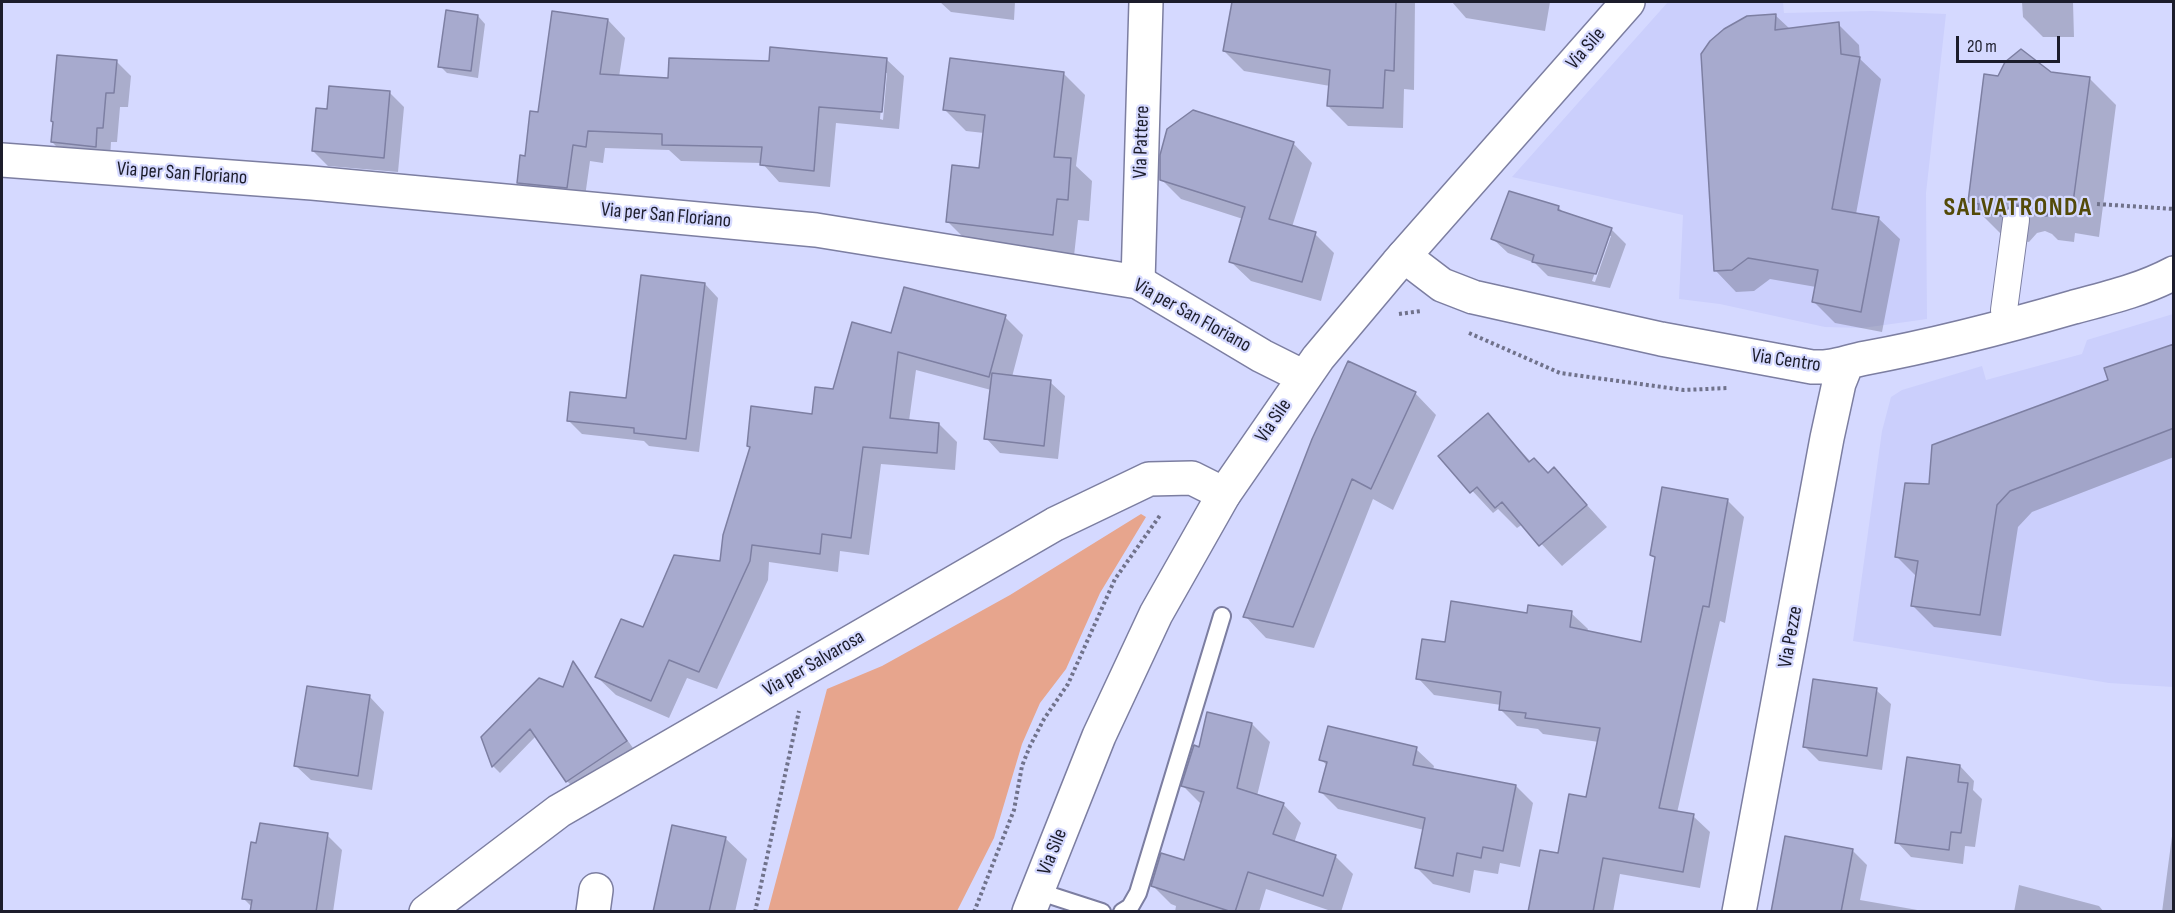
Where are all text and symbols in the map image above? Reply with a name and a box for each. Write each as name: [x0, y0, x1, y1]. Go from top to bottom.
street label: Via Sile: [1561, 23, 1611, 75]
scale bar: [1959, 24, 2062, 62]
text: 20 m: [1967, 36, 1997, 57]
street label: Via Pattere: [1129, 105, 1155, 179]
street label: Via per San Floriano: [116, 157, 248, 191]
district label: SALVATRONDA: [1943, 192, 2093, 224]
street label: Via per San Floriano: [600, 198, 732, 234]
street label: Via per San Floriano: [1129, 274, 1255, 358]
street label: Via Centro: [1750, 344, 1822, 378]
street label: Via Sile: [1251, 395, 1297, 447]
street label: Via Pezze: [1774, 604, 1808, 670]
street label: Via per Salvarosa: [759, 625, 869, 703]
street label: Via Sile: [1033, 825, 1073, 879]

